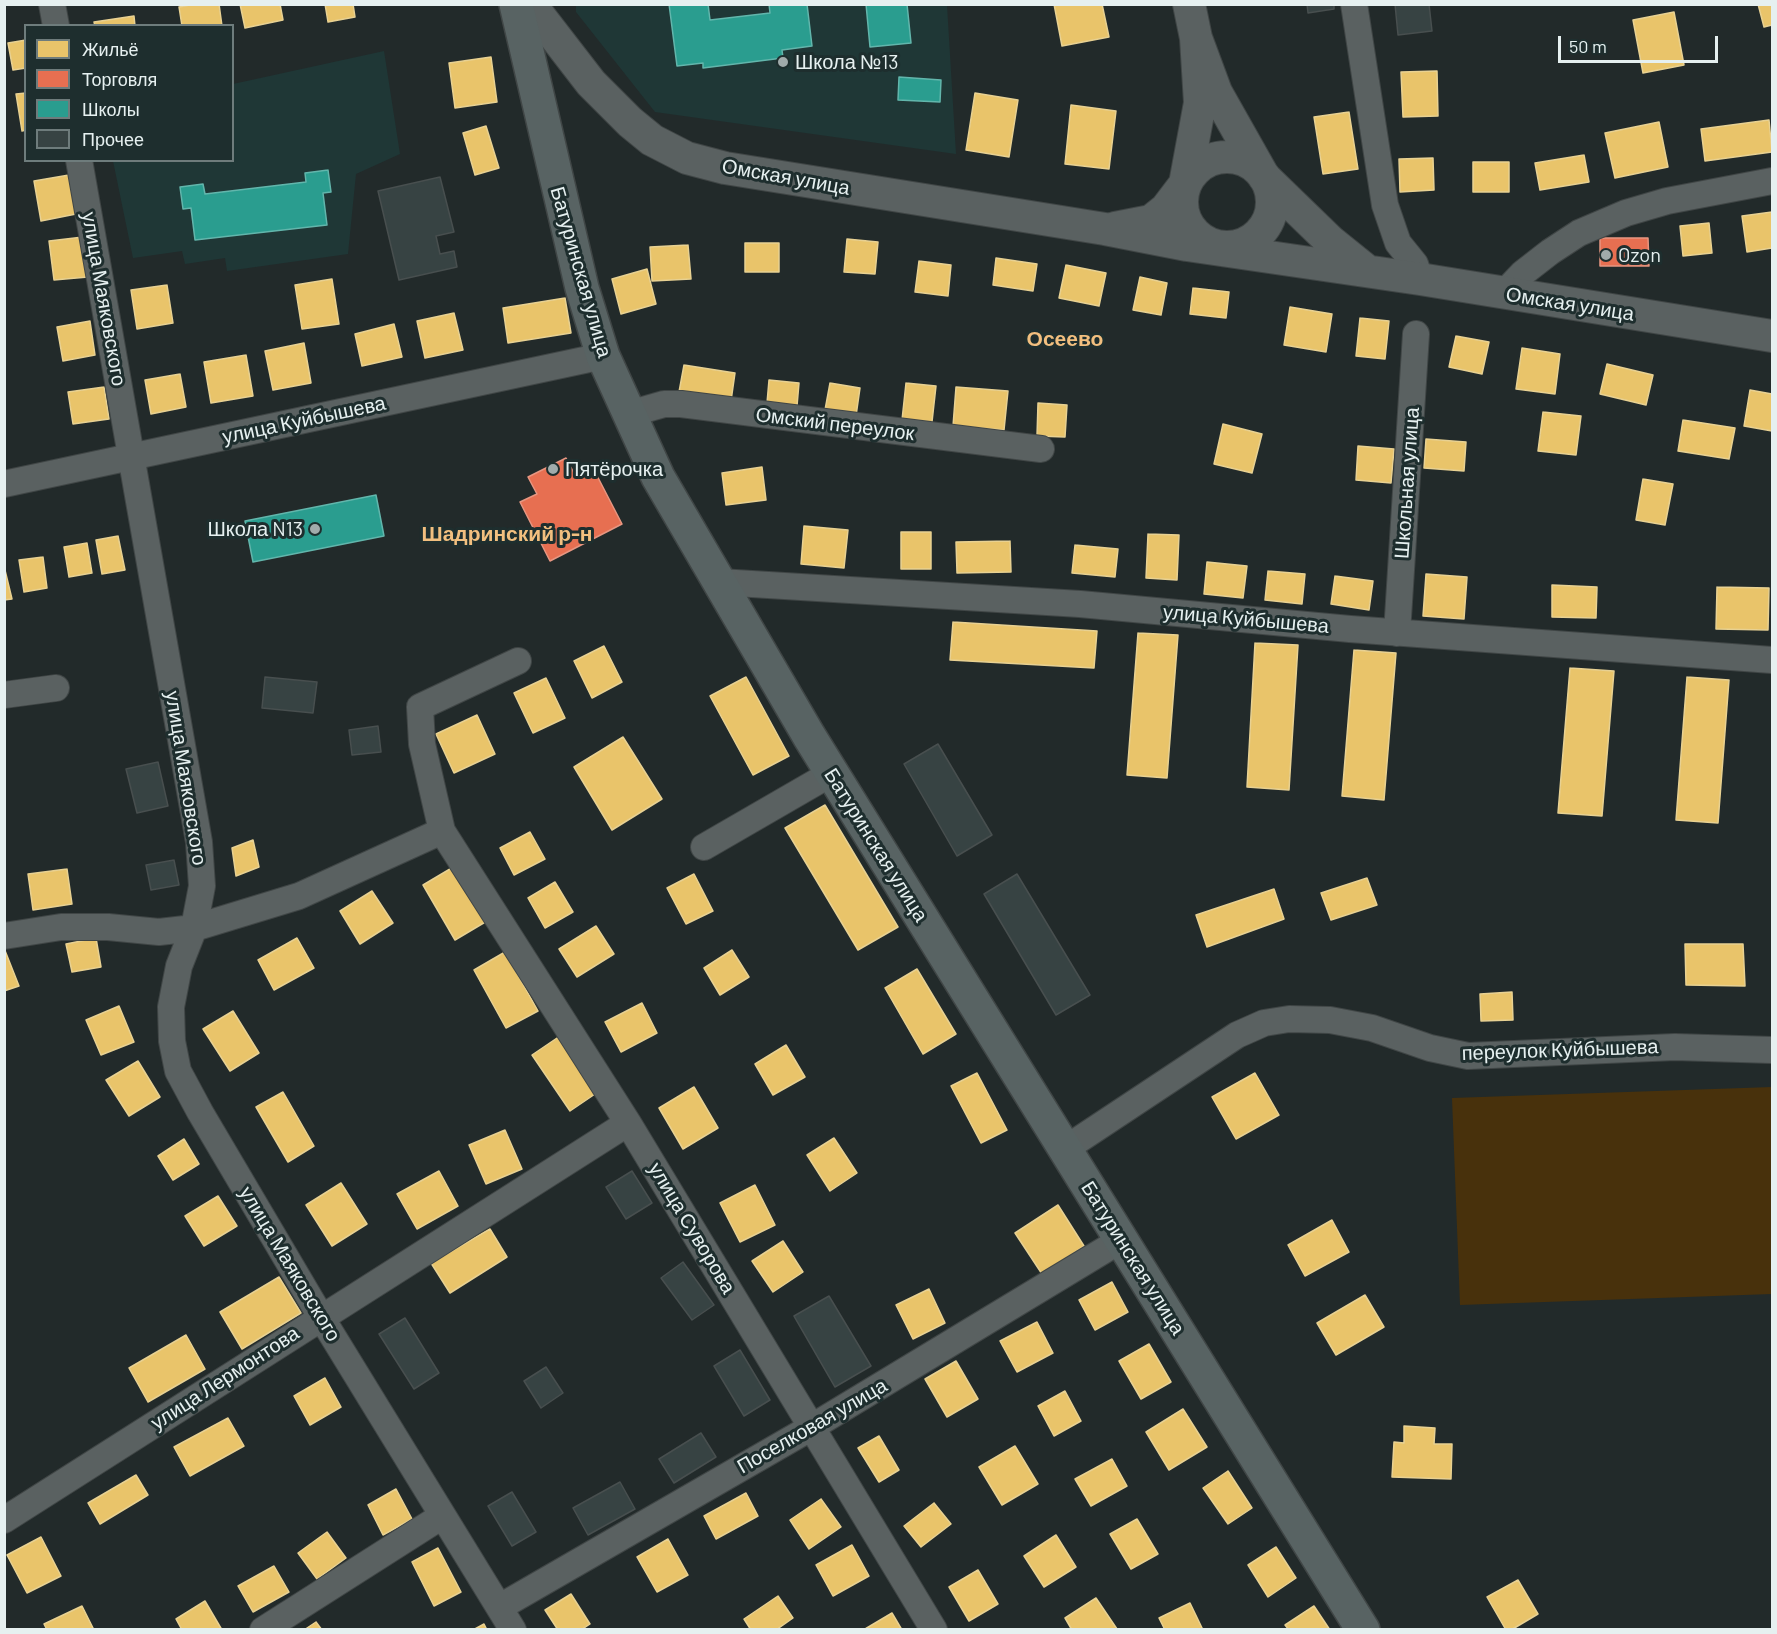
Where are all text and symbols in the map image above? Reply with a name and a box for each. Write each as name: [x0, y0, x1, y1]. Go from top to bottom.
legend: [24, 24, 234, 162]
scale bar: [1561, 24, 1722, 62]
text: 50 m: [1569, 35, 1607, 57]
text: Жильё: [82, 38, 139, 60]
place label: Школа №13: [795, 50, 899, 74]
marker: Школа №13: [776, 55, 790, 69]
text: Торговля: [82, 68, 157, 90]
text: Школы: [82, 98, 140, 120]
text: Прочее: [82, 128, 144, 150]
street label: Омская улица: [720, 154, 852, 200]
street label: Батуринская улица: [545, 184, 617, 360]
street label: улица Маяковского: [77, 210, 131, 388]
place label: Ozon: [1618, 243, 1661, 267]
marker: Ozon: [1599, 248, 1613, 262]
street label: Омская улица: [1504, 282, 1636, 326]
district label: Осеево: [1027, 326, 1103, 352]
street label: улица Куйбышева: [220, 391, 388, 449]
street label: Омский переулок: [754, 402, 916, 446]
street label: Школьная улица: [1390, 406, 1424, 560]
place label: Пятёрочка: [565, 457, 663, 481]
marker: Пятёрочка: [546, 462, 560, 476]
place label: Школа N13: [207, 517, 303, 541]
district label: Шадринский р-н: [422, 521, 592, 547]
marker: Школа N13: [308, 522, 322, 536]
street label: улица Куйбышева: [1162, 600, 1330, 638]
street label: улица Маяковского: [160, 689, 212, 867]
street label: Батуринская улица: [819, 764, 933, 926]
street label: переулок Куйбышева: [1461, 1035, 1659, 1065]
street label: улица Суворова: [643, 1158, 741, 1298]
street label: Батуринская улица: [1076, 1177, 1190, 1339]
street label: улица Маяковского: [234, 1182, 346, 1346]
street label: улица Лермонтова: [146, 1321, 304, 1435]
street label: Поселковая улица: [733, 1373, 891, 1479]

